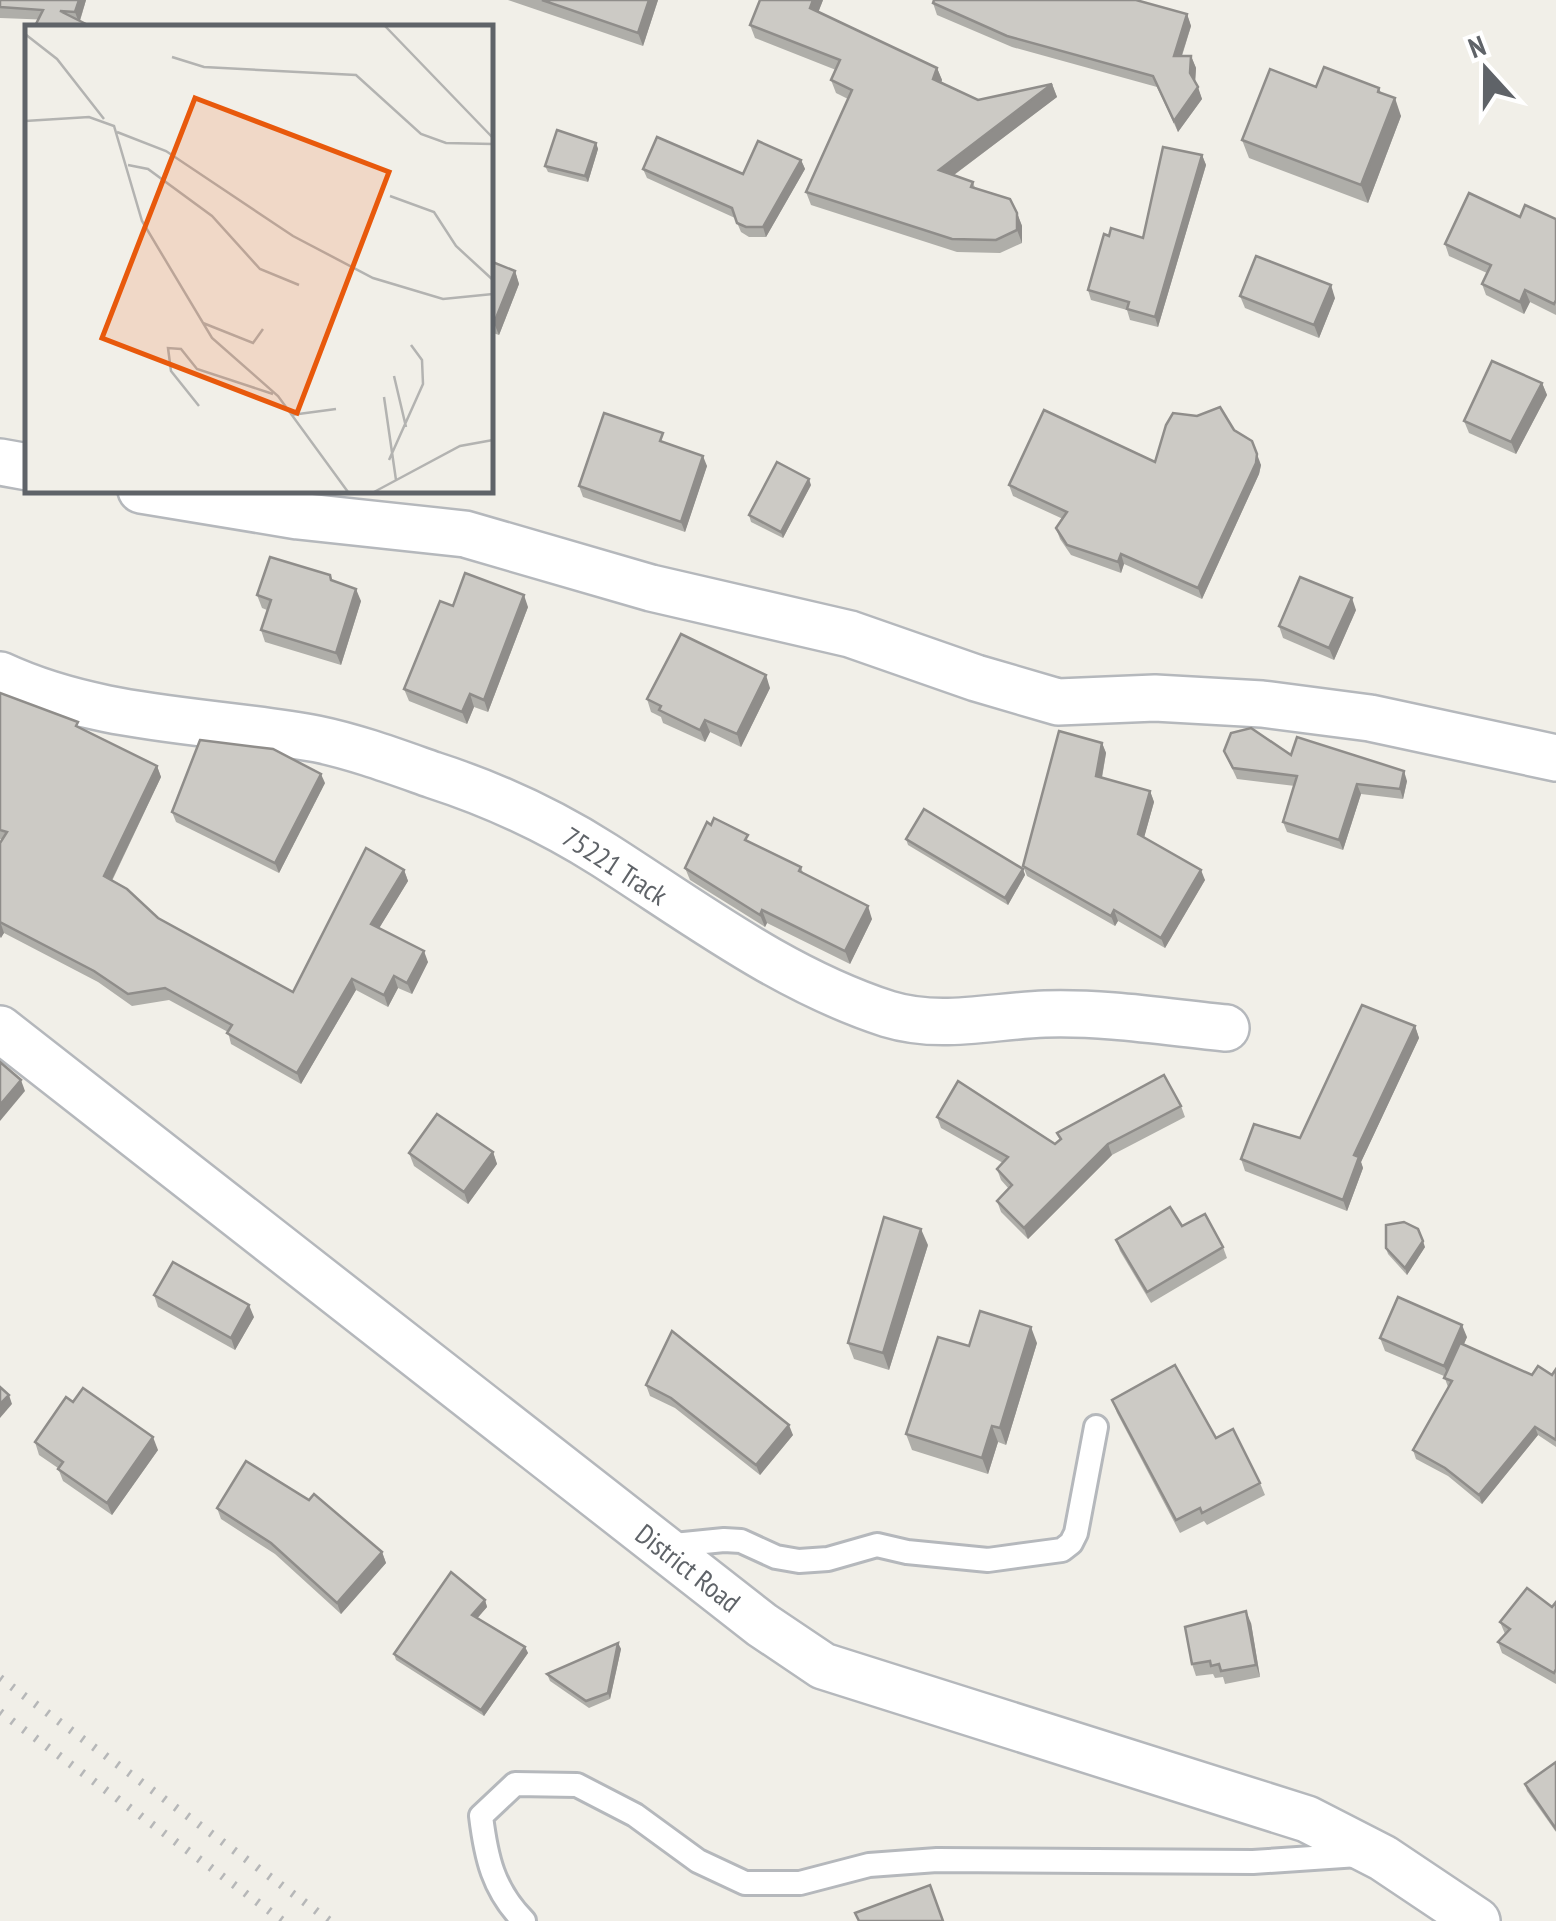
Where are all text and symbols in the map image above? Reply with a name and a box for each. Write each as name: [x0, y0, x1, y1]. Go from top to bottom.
north arrow: [1436, 20, 1536, 120]
inset map: [25, 25, 492, 492]
text: N: [1463, 26, 1491, 66]
street label: 75221 Track: [556, 818, 675, 913]
street label: District Road: [628, 1515, 748, 1620]

